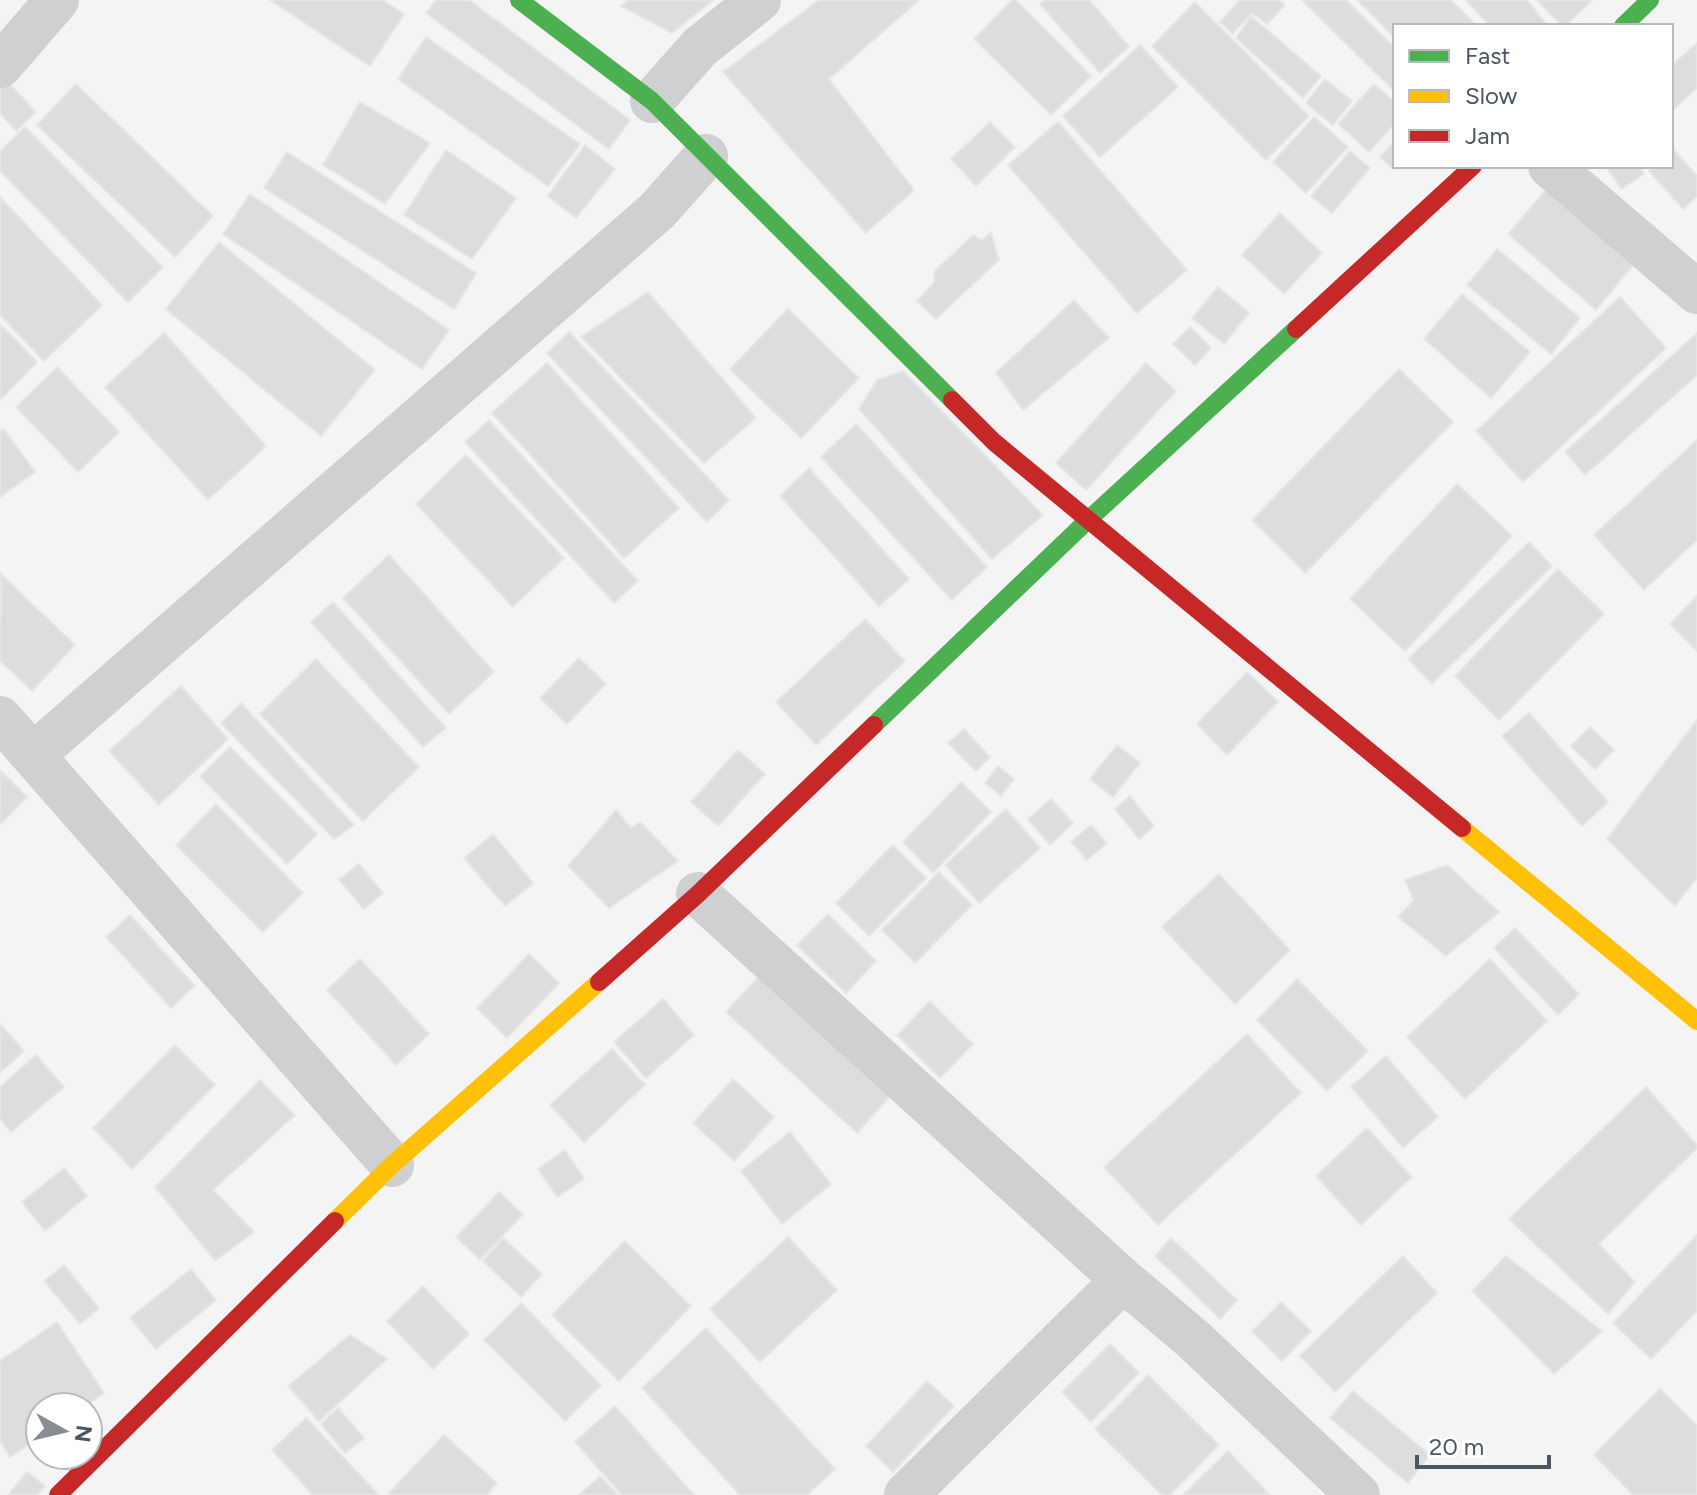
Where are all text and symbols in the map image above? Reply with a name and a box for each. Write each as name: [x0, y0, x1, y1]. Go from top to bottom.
legend: [1393, 24, 1673, 168]
text: Fast: [1465, 41, 1510, 70]
text: Slow: [1465, 81, 1518, 110]
text: Jam: [1465, 121, 1510, 150]
north arrow: [24, 1391, 104, 1471]
scale bar: [1417, 1419, 1549, 1469]
text: N: [69, 1423, 98, 1444]
text: 20 m: [1429, 1432, 1484, 1461]

